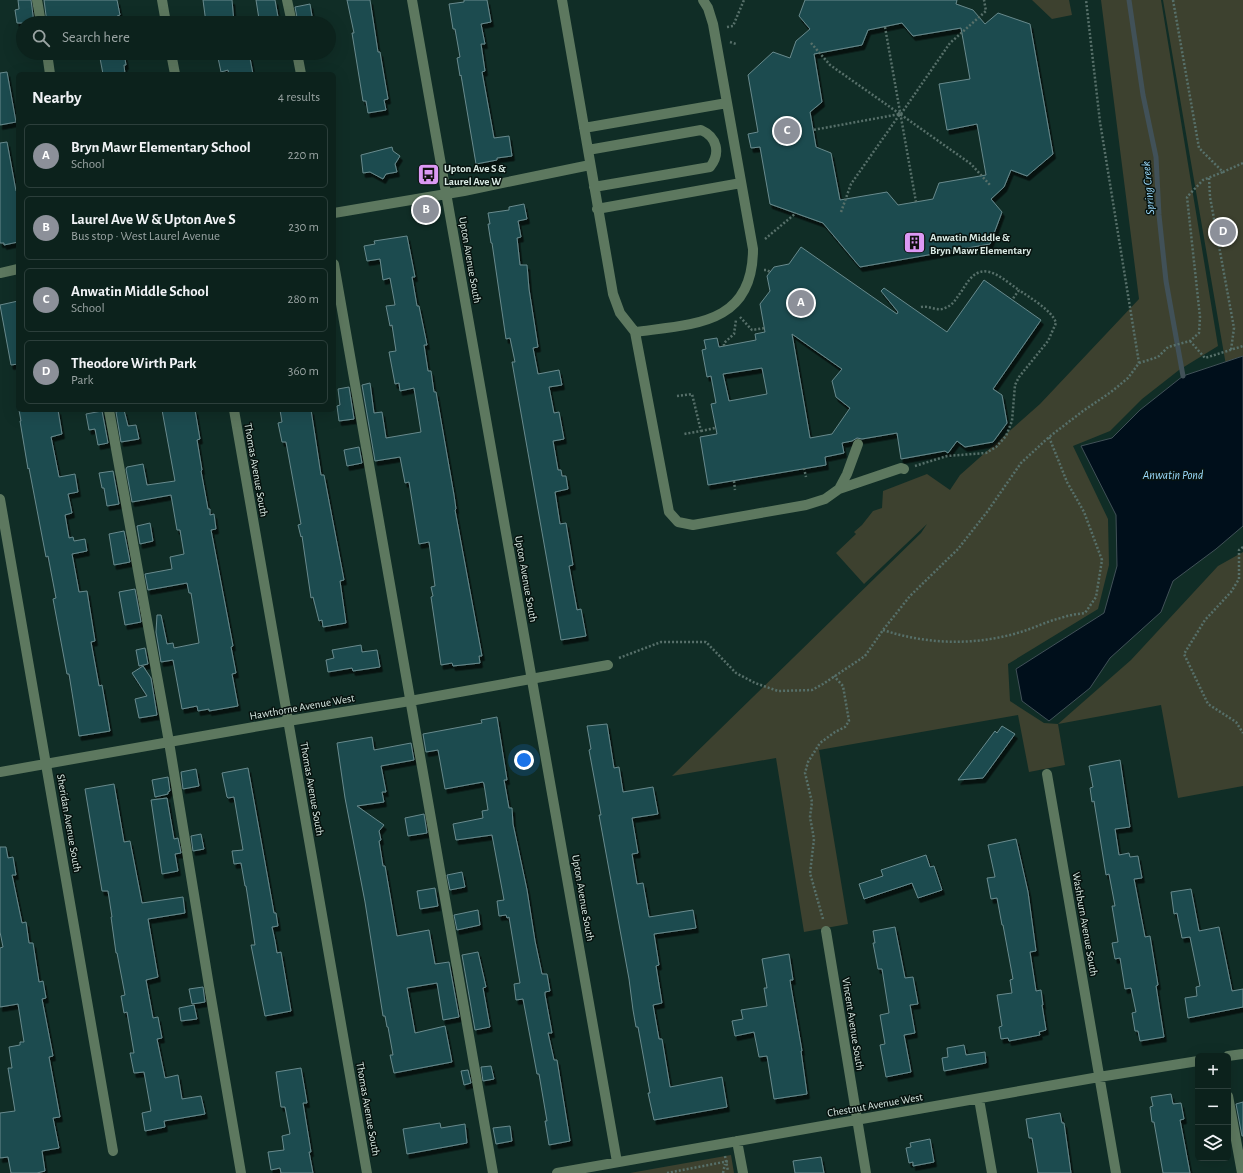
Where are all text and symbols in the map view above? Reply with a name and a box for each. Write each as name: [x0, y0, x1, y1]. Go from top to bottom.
search box: [16, 16, 336, 60]
icon: search: [30, 27, 52, 49]
text: Search here: [62, 30, 130, 45]
text: Nearby: [32, 89, 82, 106]
text: 4 results: [278, 91, 320, 104]
pin: C: [774, 116, 800, 146]
text: Bryn Mawr Elementary School: [71, 140, 251, 155]
text: A: [42, 149, 50, 162]
text: 220 m: [288, 149, 319, 162]
text: School: [71, 158, 105, 171]
water label: Spring Creek: [1140, 160, 1157, 215]
bus stop icon: Upton Ave S & Laurel Ave W: [415, 161, 441, 187]
place label: Upton Ave S & Laurel Ave W: [444, 163, 506, 187]
pin: B: [413, 195, 439, 225]
text: Laurel Ave W & Upton Ave S: [71, 212, 236, 227]
street label: Upton Avenue South: [457, 216, 483, 304]
pin: D: [1210, 217, 1236, 247]
text: B: [42, 221, 50, 234]
text: 230 m: [288, 221, 319, 234]
text: Bus stop · West Laurel Avenue: [71, 230, 220, 243]
building icon: Anwatin Middle & Bryn Mawr Elementary: [902, 230, 928, 256]
place label: Anwatin Middle & Bryn Mawr Elementary: [930, 232, 1031, 256]
text: Anwatin Middle School: [71, 284, 209, 299]
pin: A: [788, 288, 814, 318]
text: C: [43, 293, 49, 306]
text: 280 m: [288, 293, 319, 306]
text: School: [71, 302, 105, 315]
text: Theodore Wirth Park: [71, 356, 197, 371]
text: D: [42, 365, 50, 378]
text: 360 m: [288, 365, 319, 378]
text: Park: [71, 374, 93, 387]
street label: Thomas Avenue South: [242, 422, 270, 518]
water label: Anwatin Pond: [1142, 469, 1204, 481]
street label: Upton Avenue South: [513, 535, 539, 623]
street label: Hawthorne Avenue West: [249, 692, 356, 722]
street label: Thomas Avenue South: [298, 741, 326, 837]
your location: [514, 750, 534, 770]
street label: Sheridan Avenue South: [55, 773, 83, 873]
street label: Upton Avenue South: [570, 854, 596, 942]
street label: Washburn Avenue South: [1070, 871, 1100, 977]
street label: Vincent Avenue South: [840, 977, 866, 1071]
map controls: [1195, 1053, 1231, 1161]
button: +: [1195, 1053, 1231, 1089]
street label: Thomas Avenue South: [354, 1061, 382, 1157]
button: −: [1195, 1089, 1231, 1125]
street label: Chestnut Avenue West: [826, 1091, 924, 1119]
button: layers: [1195, 1125, 1231, 1161]

